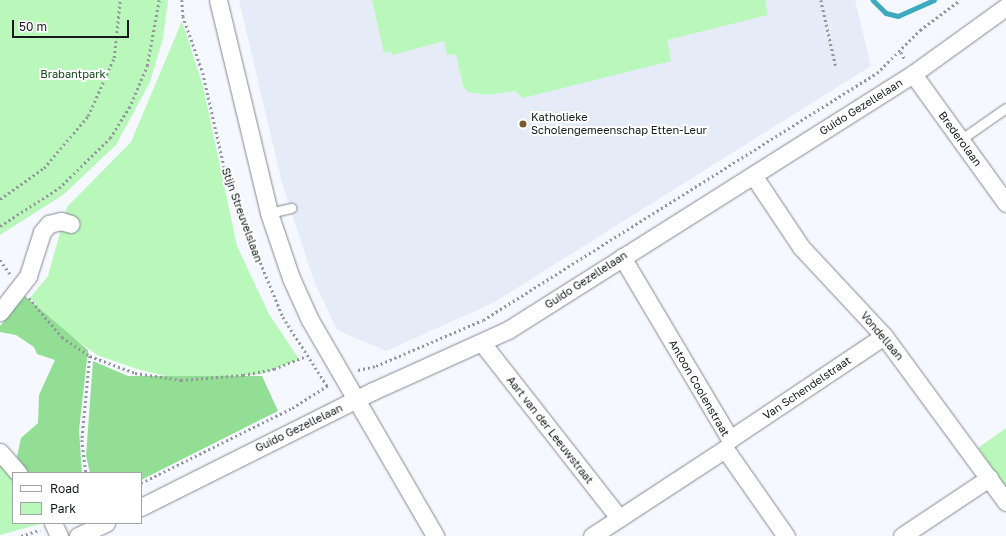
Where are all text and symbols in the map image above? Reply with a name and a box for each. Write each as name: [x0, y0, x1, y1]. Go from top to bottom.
scale bar: [14, 12, 131, 38]
text: 50 m: [19, 19, 47, 34]
park label: Brabantpark: [40, 67, 106, 81]
street label: Guido Gezellelaan: [817, 76, 905, 138]
street label: Brederolaan: [936, 109, 984, 169]
place label: Katholieke Scholengemeenschap Etten-Leur: [531, 111, 707, 137]
marker: Katholieke Scholengemeenschap Etten-Leur: [518, 119, 528, 129]
street label: Stijn Streuvelslaan: [219, 166, 265, 264]
street label: Guido Gezellelaan: [542, 248, 630, 312]
street label: Vondellaan: [858, 309, 906, 363]
street label: Antoon Coolenstraat: [666, 337, 732, 439]
street label: Van Schendelstraat: [761, 354, 853, 422]
street label: Aart van der Leeuwstraat: [504, 374, 596, 486]
street label: Guido Gezellelaan: [253, 401, 345, 455]
legend: [12, 472, 142, 524]
text: Road: [50, 481, 79, 496]
text: Park: [50, 501, 76, 516]

